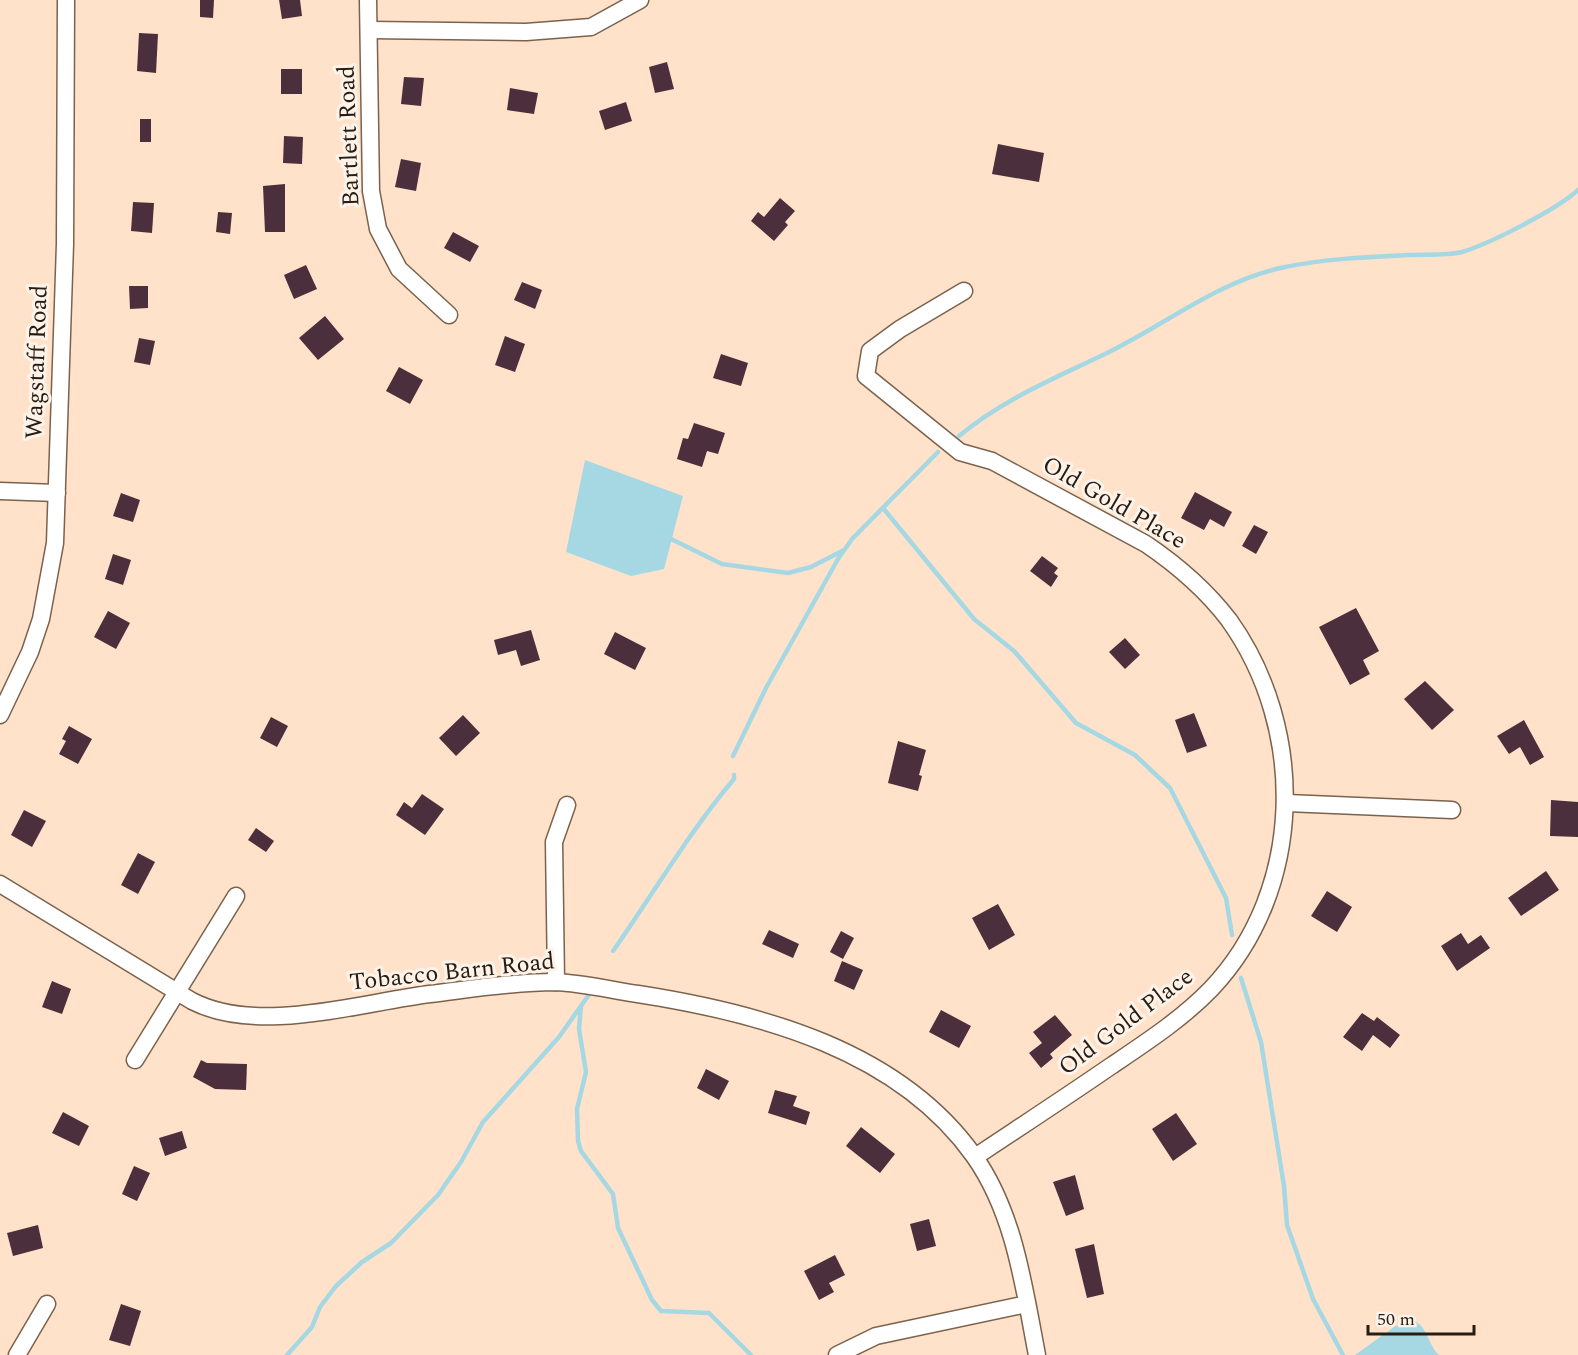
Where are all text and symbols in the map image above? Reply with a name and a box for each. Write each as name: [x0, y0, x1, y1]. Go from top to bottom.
street label: Bartlett Road: [329, 65, 369, 207]
street label: Wagstaff Road: [16, 284, 58, 440]
street label: Old Gold Place: [1035, 447, 1193, 559]
street label: Tobacco Barn Road: [348, 943, 556, 1001]
street label: Old Gold Place: [1051, 959, 1201, 1085]
scale bar: [1368, 1298, 1474, 1336]
text: 50 m: [1377, 1306, 1415, 1333]

